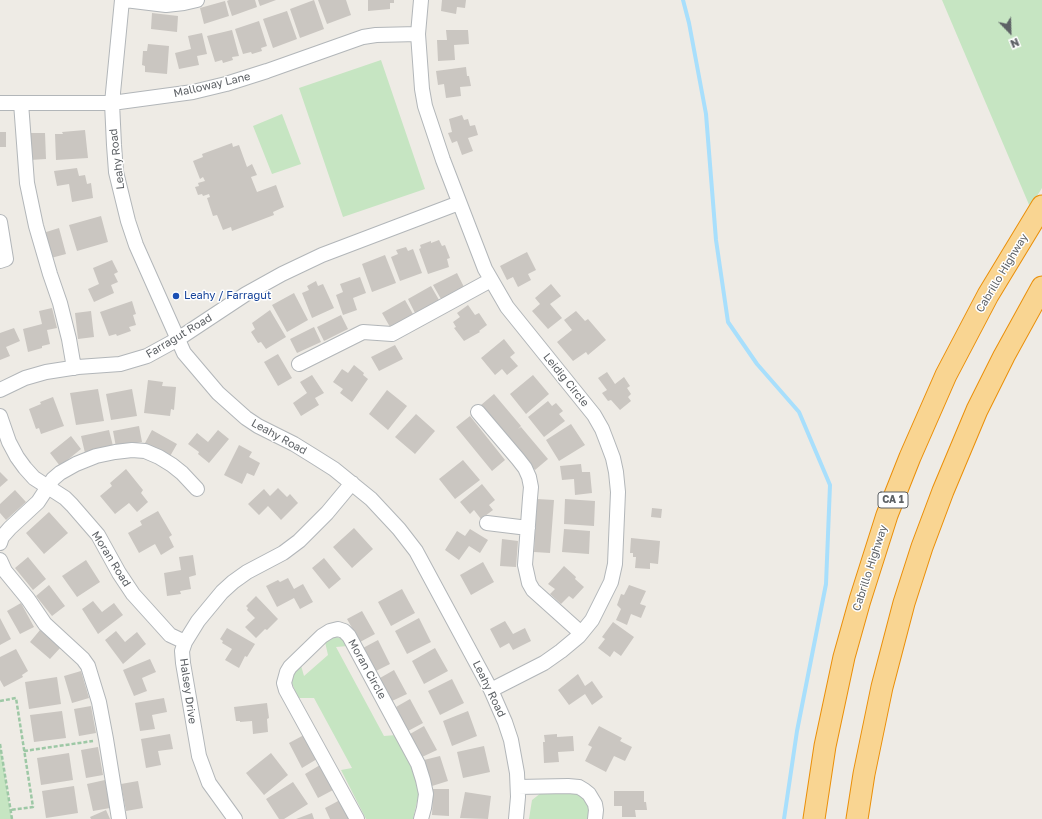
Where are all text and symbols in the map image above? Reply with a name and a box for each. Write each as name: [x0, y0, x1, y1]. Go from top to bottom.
north arrow: [990, 12, 1030, 52]
text: N: [1008, 36, 1021, 51]
street label: Malloway Lane: [172, 70, 252, 100]
street label: Leahy Road: [107, 128, 127, 190]
street label: Cabrillo Highway: [973, 231, 1031, 315]
place label: Leahy / Farragut: [184, 289, 271, 303]
marker: Leahy / Farragut: [171, 291, 181, 301]
street label: Farragut Road: [144, 311, 214, 361]
street label: Leidig Circle: [540, 351, 592, 409]
street label: Leahy Road: [249, 416, 309, 458]
road number: CA 1: [878, 492, 908, 508]
street label: Cabrillo Highway: [850, 523, 890, 613]
street label: Moran Road: [89, 529, 133, 589]
street label: Moran Circle: [345, 637, 389, 701]
street label: Halsey Drive: [177, 657, 199, 725]
street label: Leahy Road: [470, 659, 508, 719]

